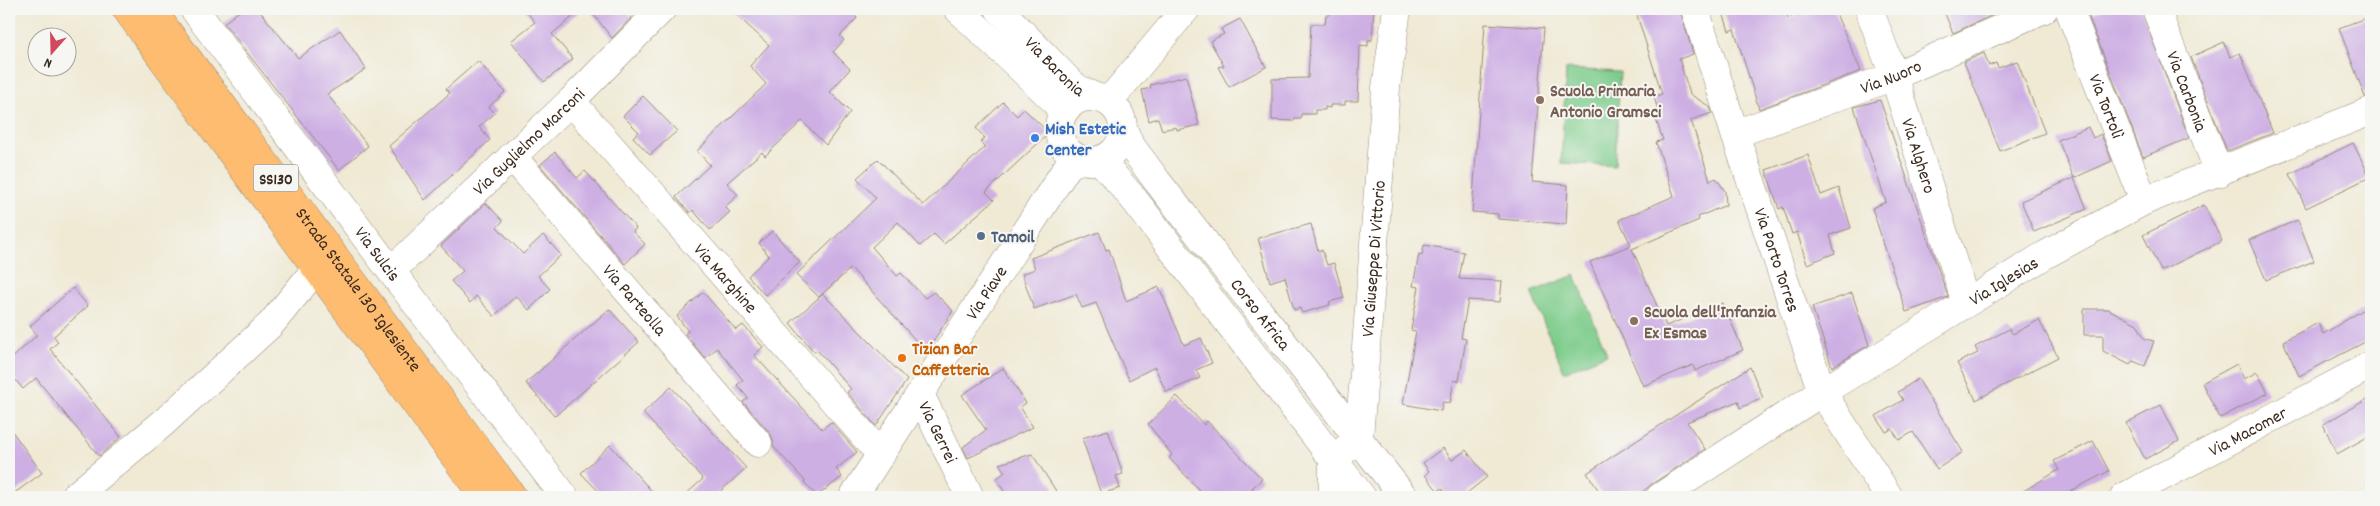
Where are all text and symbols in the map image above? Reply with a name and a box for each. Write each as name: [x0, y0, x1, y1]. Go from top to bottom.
north arrow: [28, 28, 78, 78]
street label: Via Baronia: [1017, 32, 1089, 104]
street label: Via Carbonia: [2158, 48, 2212, 136]
text: N: [41, 52, 55, 73]
street label: Via Nuoro: [1857, 55, 1926, 102]
street label: Via Tortolì: [2081, 71, 2129, 143]
place label: Scuola Primaria Antonio Gramsci: [1550, 80, 1662, 126]
street label: Via Guglielmo Marconi: [468, 84, 592, 202]
marker: Scuola Primaria Antonio Gramsci: [1534, 94, 1546, 106]
street label: Via Alghero: [1893, 116, 1940, 197]
place label: Mish Estetic Center: [1045, 118, 1126, 164]
marker: Mish Estetic Center: [1029, 132, 1041, 144]
road number: SS130: [254, 164, 298, 192]
street label: Via Giuseppe Di Vittorio: [1357, 180, 1394, 338]
street label: Strada Statale 130 Iglesiente: [288, 204, 426, 378]
street label: Via Porto Torres: [1746, 205, 1804, 316]
street label: Via Sulcis: [347, 223, 405, 288]
place label: Tamoil: [991, 226, 1035, 251]
marker: Tamoil: [975, 230, 987, 242]
street label: Via Marghine: [686, 239, 762, 320]
street label: Via Iglesias: [1965, 252, 2044, 314]
street label: Via Parteolla: [595, 260, 671, 343]
street label: Via Piave: [961, 262, 1015, 326]
street label: Corso Africa: [1223, 274, 1295, 357]
place label: Scuola dell'Infanzia Ex Esmas: [1644, 301, 1776, 347]
marker: Scuola dell'Infanzia Ex Esmas: [1628, 315, 1640, 327]
place label: Tizian Bar Caffetteria: [912, 338, 990, 384]
marker: Tizian Bar Caffetteria: [896, 352, 908, 364]
street label: Via Gerrei: [910, 398, 962, 468]
street label: Via Macomer: [2205, 402, 2293, 464]

